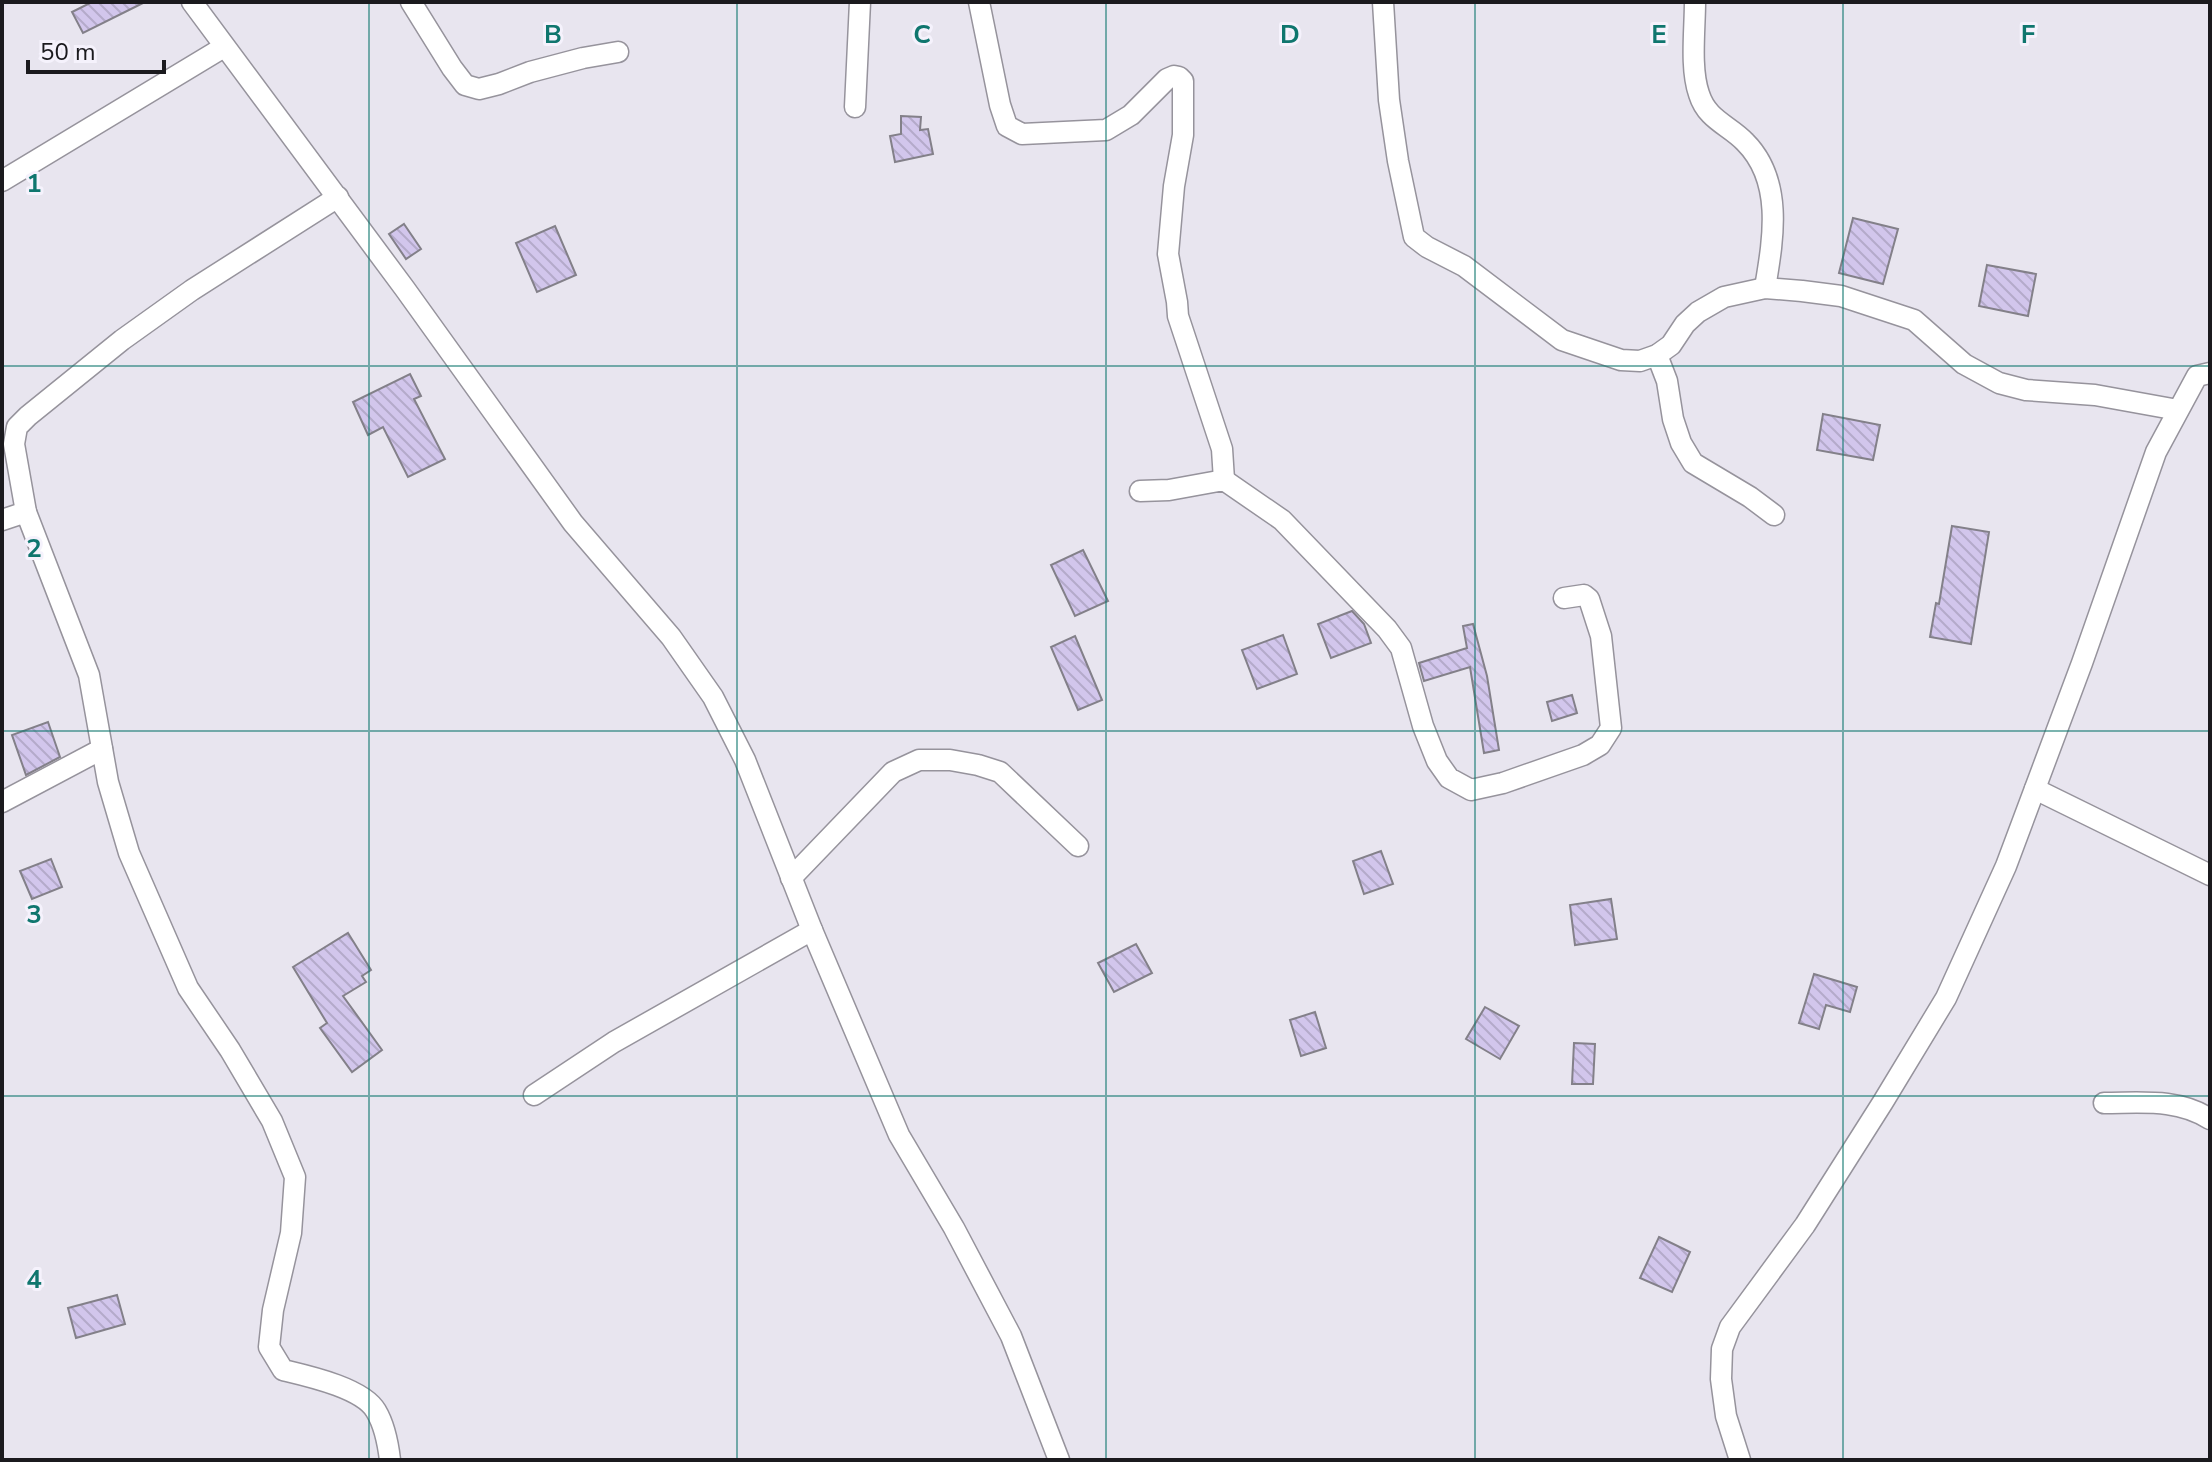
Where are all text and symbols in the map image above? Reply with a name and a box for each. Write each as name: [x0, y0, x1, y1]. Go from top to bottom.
text: B: [544, 17, 562, 52]
text: C: [913, 17, 931, 52]
text: D: [1280, 17, 1300, 52]
text: E: [1651, 17, 1667, 52]
text: F: [2021, 17, 2035, 52]
scale bar: [28, 24, 164, 74]
text: 50 m: [40, 36, 96, 68]
text: 1: [26, 166, 42, 201]
text: 2: [26, 531, 42, 566]
text: 3: [26, 897, 42, 932]
text: 4: [26, 1262, 42, 1297]

